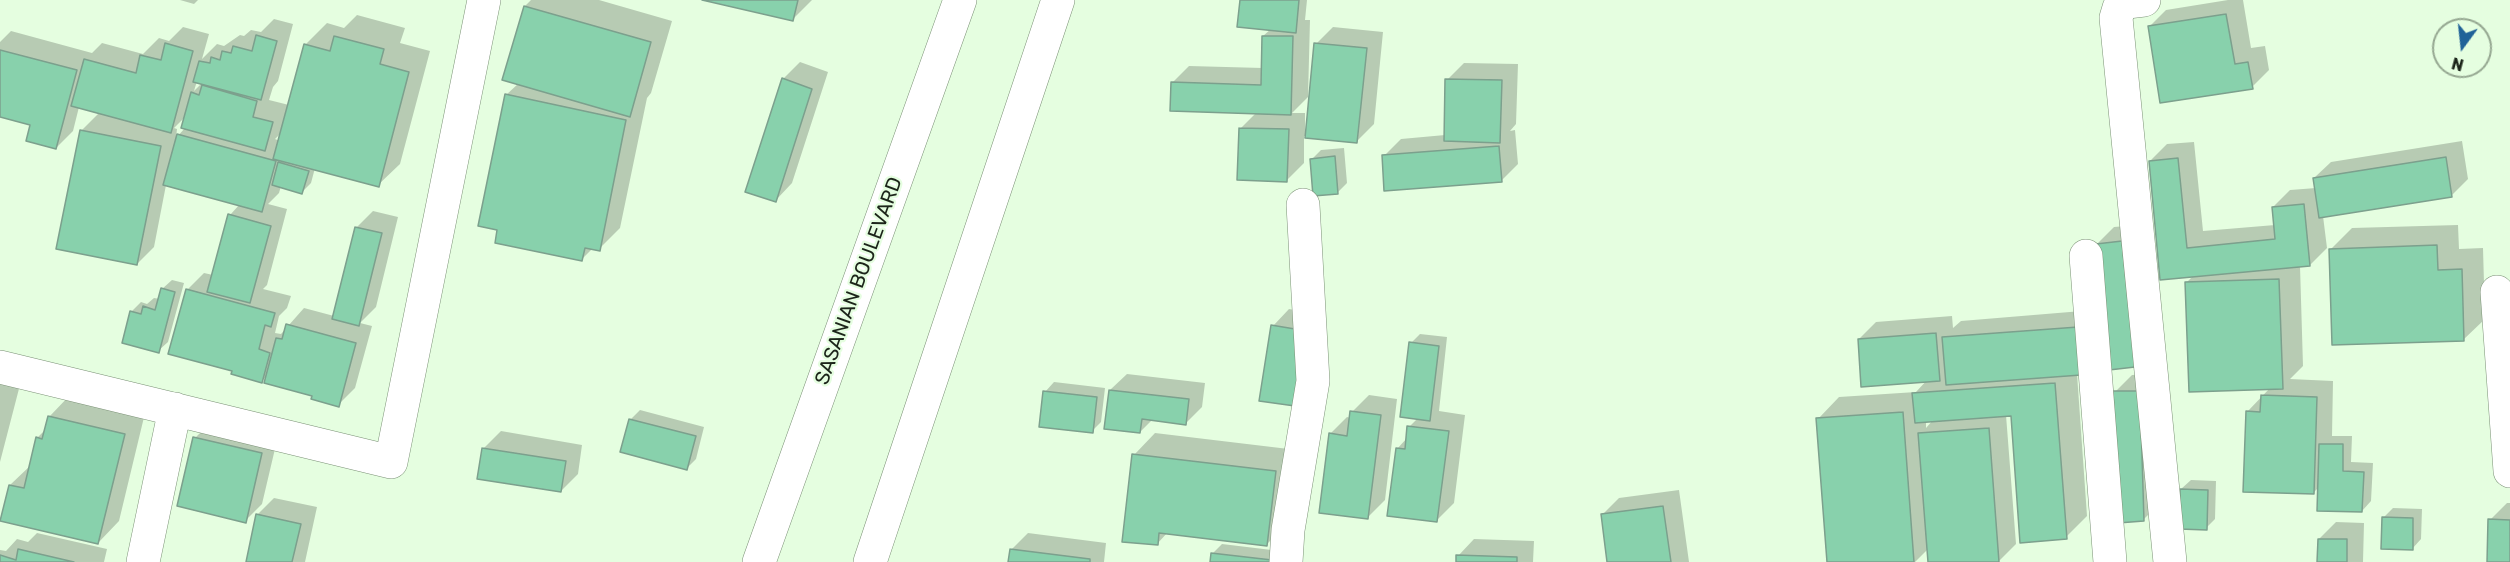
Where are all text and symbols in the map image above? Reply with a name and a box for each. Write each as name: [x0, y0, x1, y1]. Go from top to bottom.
north arrow: [2432, 18, 2492, 78]
text: N: [2450, 53, 2466, 75]
street label: SASANIAN BOULEVARD: [810, 174, 908, 388]

